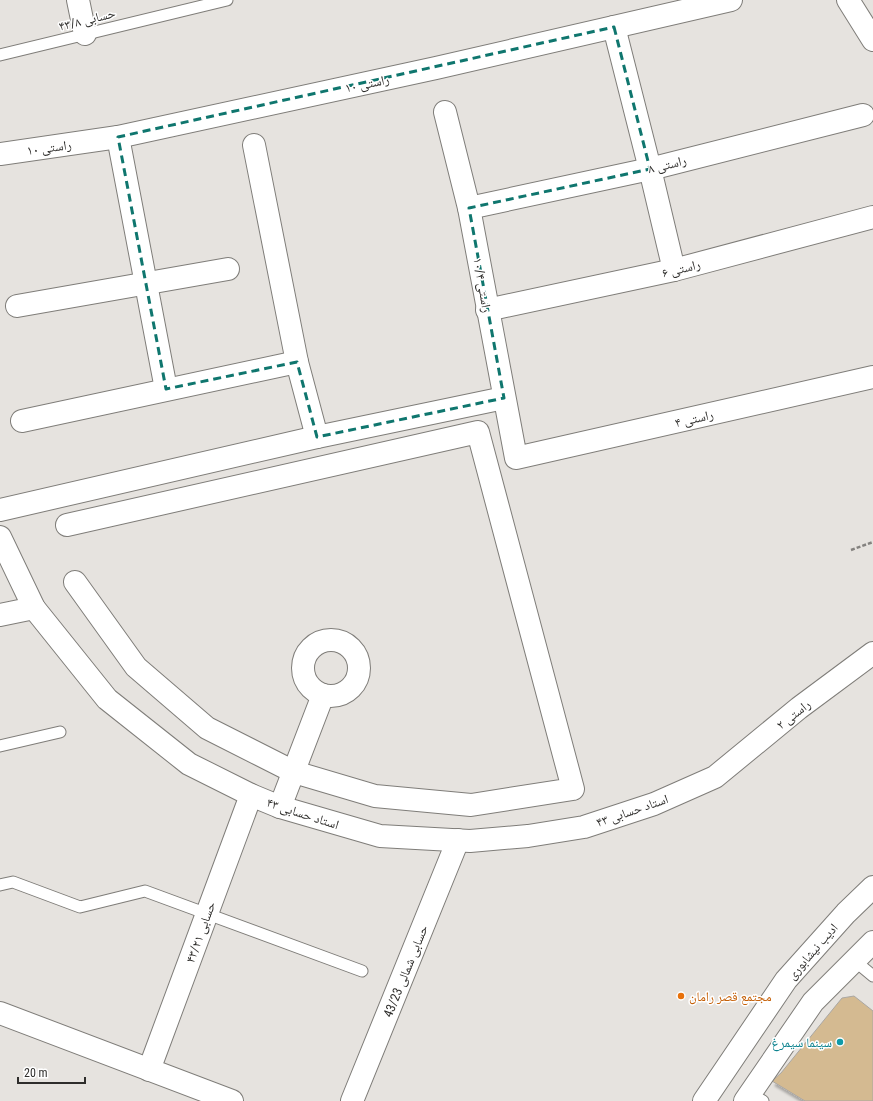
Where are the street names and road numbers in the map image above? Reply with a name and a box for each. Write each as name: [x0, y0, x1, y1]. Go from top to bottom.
street label: حسابی ۴۳/۸: [57, 5, 117, 35]
street label: راستی ۱۰: [344, 71, 391, 96]
street label: راستی ۱۰: [26, 137, 73, 159]
street label: راستی ۸: [646, 152, 688, 177]
street label: راستی ۱۰/۴: [469, 256, 495, 314]
street label: راستی ۶: [660, 256, 702, 281]
street label: راستی ۴: [673, 407, 715, 431]
street label: راستی ۲: [773, 696, 814, 733]
street label: استاد حسابی ۴۳: [594, 791, 671, 831]
street label: استاد حسابی ۴۳: [264, 795, 341, 833]
street label: حسابی ۴۳/۲۱: [183, 900, 219, 965]
street label: ادیب نیشابوری: [784, 920, 842, 983]
street label: حسابی شمالی 43/23: [380, 923, 432, 1020]

